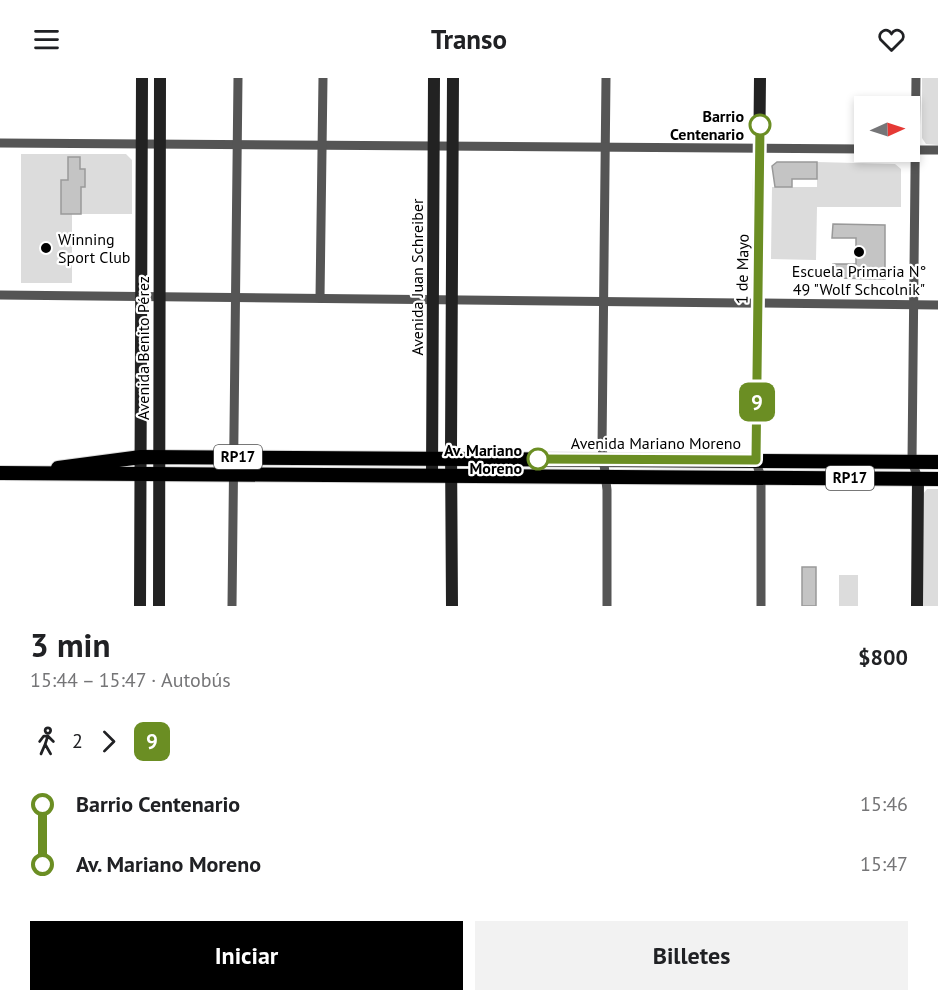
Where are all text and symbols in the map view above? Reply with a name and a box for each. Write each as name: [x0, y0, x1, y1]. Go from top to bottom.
text: Transo: [431, 22, 507, 56]
icon: menu: [30, 23, 63, 56]
icon: heart: [875, 23, 908, 56]
north arrow: [854, 96, 920, 162]
map controls: [854, 96, 920, 162]
place label: Barrio Centenario: [670, 106, 744, 144]
marker: Barrio Centenario: [749, 114, 771, 136]
street label: Avenida Juan Schreiber: [407, 198, 427, 356]
place label: Winning Sport Club: [58, 229, 130, 267]
street label: 1 de Mayo: [731, 234, 753, 304]
marker: Winning Sport Club: [39, 241, 53, 255]
marker: Escuela Primaria N° 49 "Wolf Schcolnik": [852, 245, 866, 259]
place label: Escuela Primaria N° 49 "Wolf Schcolnik": [792, 261, 926, 299]
street label: Avenida Benito Pérez: [133, 276, 153, 420]
line badge: 9: [738, 382, 777, 422]
text: 9: [751, 389, 763, 416]
street label: Avenida Mariano Moreno: [571, 433, 741, 453]
place label: Av. Mariano Moreno: [444, 440, 522, 478]
road number: RP17: [214, 445, 262, 469]
marker: Av. Mariano Moreno: [527, 448, 549, 470]
road number: RP17: [826, 466, 874, 490]
text: 3 min: [30, 623, 111, 666]
text: $800: [858, 643, 908, 671]
text: 15:44 – 15:47 · Autobús: [30, 667, 231, 693]
icon: walk: [30, 725, 63, 758]
icon: forward: [92, 725, 125, 758]
text: 2: [72, 728, 83, 754]
text: 9: [146, 728, 158, 755]
text: Barrio Centenario: [76, 790, 240, 818]
text: 15:46: [860, 791, 908, 817]
text: Av. Mariano Moreno: [76, 850, 261, 878]
text: 15:47: [860, 851, 908, 877]
button: Iniciar: [30, 921, 463, 990]
button: Billetes: [475, 921, 908, 990]

